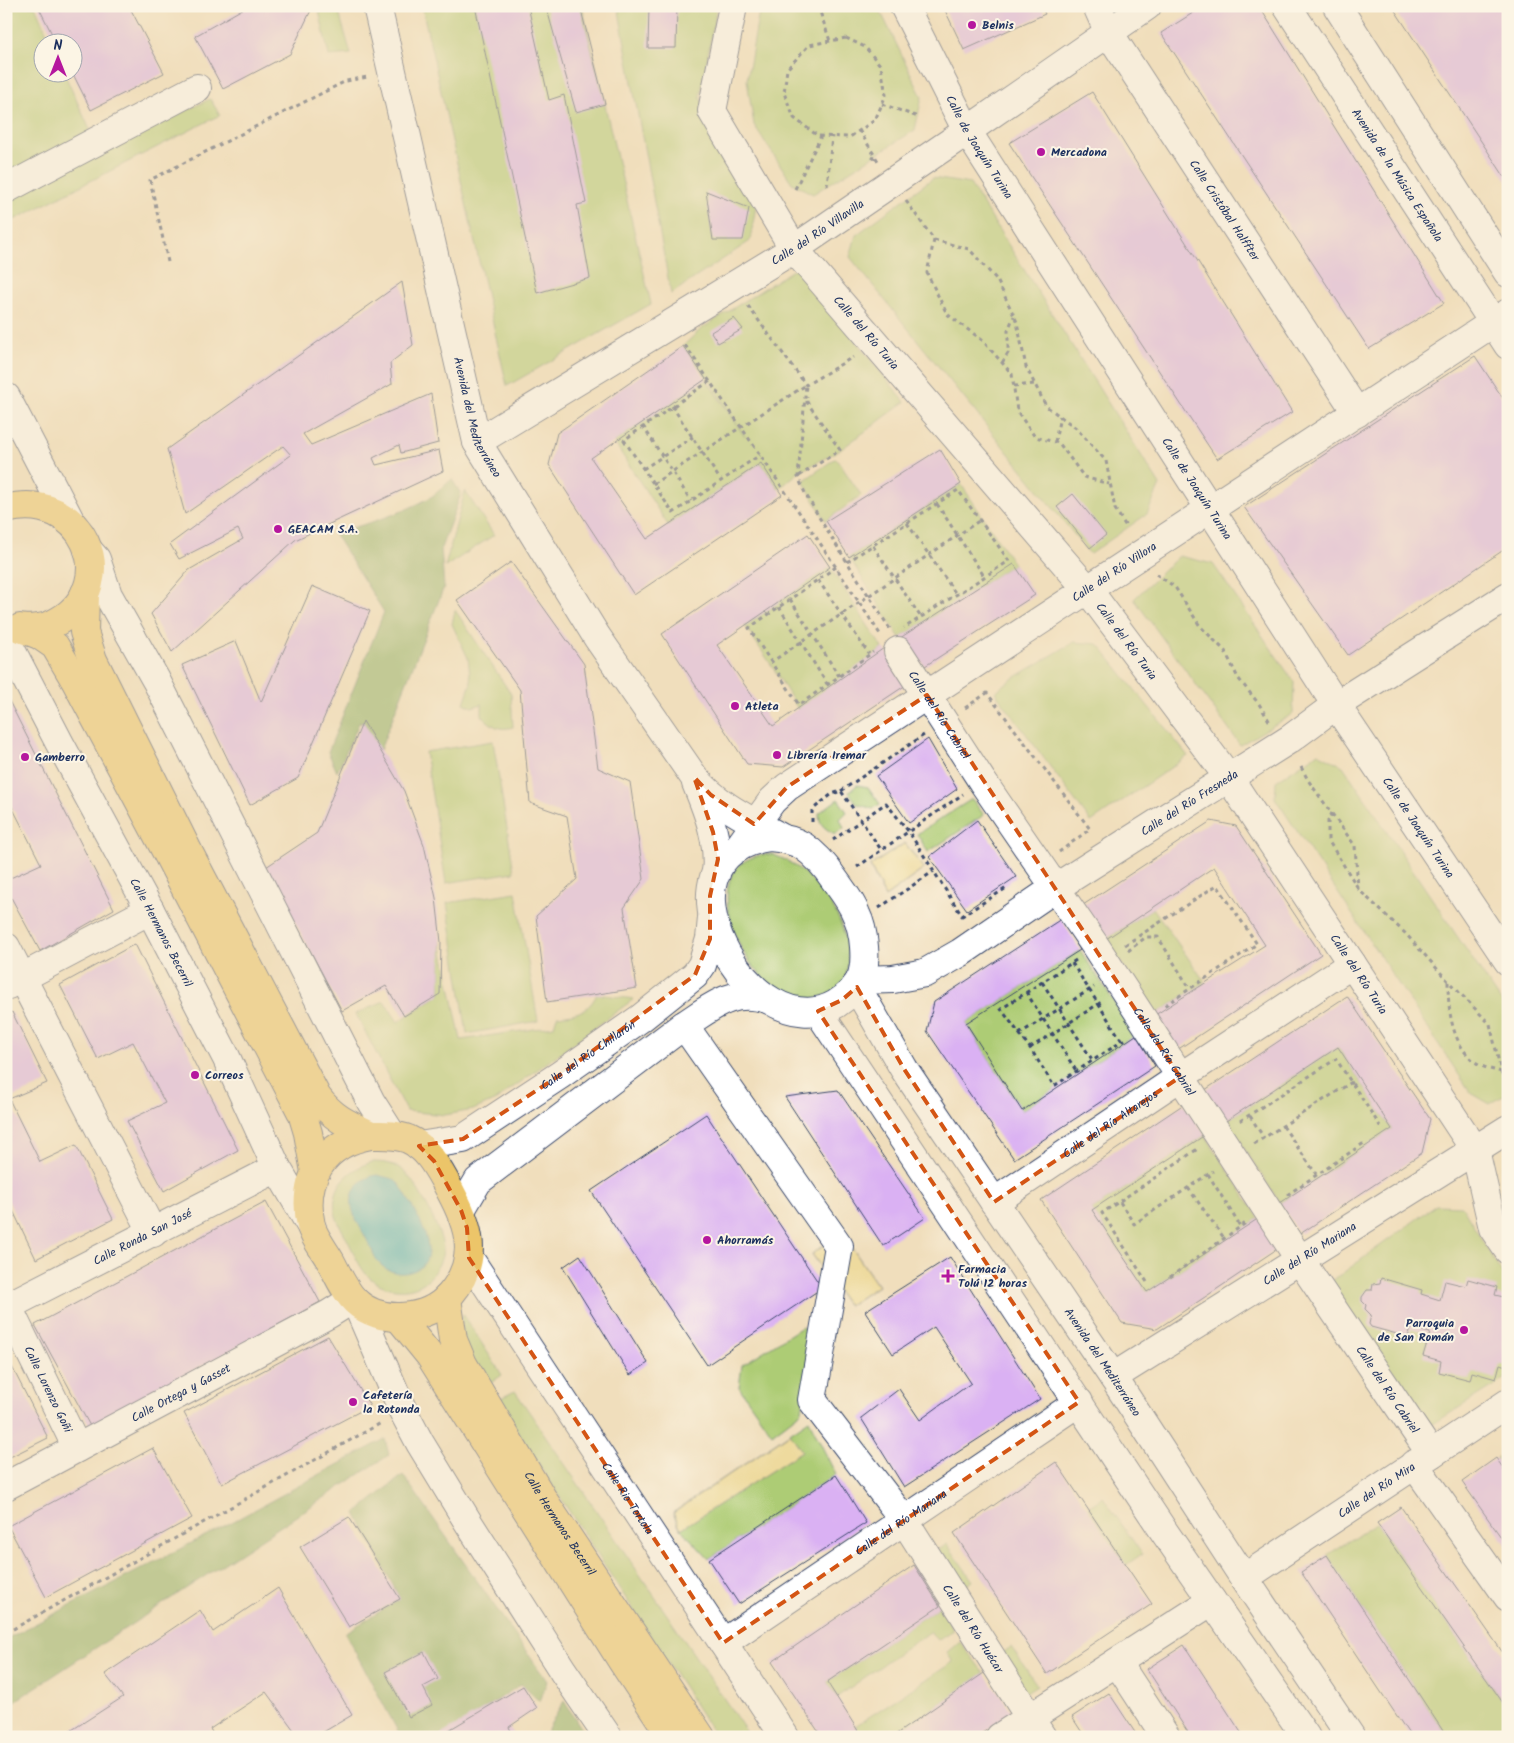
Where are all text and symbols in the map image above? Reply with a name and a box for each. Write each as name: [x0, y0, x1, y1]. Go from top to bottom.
place label: Belnis: [982, 16, 1014, 35]
marker: Belnis: [966, 19, 978, 31]
north arrow: [32, 32, 82, 82]
text: N: [54, 35, 63, 57]
street label: Calle de Joaquín Turina: [940, 92, 1018, 203]
street label: Avenida de la Música Española: [1346, 105, 1448, 246]
place label: Mercadona: [1051, 143, 1107, 162]
marker: Mercadona: [1035, 146, 1047, 158]
street label: Calle Cristóbal Halffter: [1184, 156, 1265, 266]
street label: Calle del Río Villavilla: [768, 195, 869, 271]
street label: Calle del Río Turia: [828, 292, 903, 375]
street label: Avenida del Mediterráneo: [448, 355, 506, 482]
street label: Calle de Joaquín Turina: [1156, 434, 1237, 544]
place label: GEACAM S.A.: [288, 520, 358, 539]
marker: GEACAM S.A.: [272, 523, 284, 535]
street label: Calle del Río Villora: [1068, 537, 1161, 607]
street label: Calle del Río Turia: [1091, 599, 1162, 685]
street label: Calle del Río Cabriel: [903, 667, 975, 763]
place label: Atleta: [745, 697, 779, 716]
marker: Atleta: [729, 700, 741, 712]
place label: Librería Iremar: [787, 746, 867, 765]
place label: Gamberro: [35, 748, 85, 767]
marker: Librería Iremar: [771, 749, 783, 761]
marker: Gamberro: [19, 751, 31, 763]
street label: Calle del Río Fresneda: [1137, 765, 1242, 841]
street label: Calle de Joaquín Turina: [1377, 773, 1459, 883]
street label: Calle Hermanos Becerril: [124, 874, 197, 991]
street label: Calle del Río Turia: [1325, 930, 1392, 1019]
street label: Calle del Río Cabriel: [1128, 1004, 1200, 1100]
street label: Calle del Río Chillarón: [537, 1016, 640, 1095]
place label: Correos: [205, 1066, 244, 1085]
marker: Correos: [189, 1069, 201, 1081]
street label: Calle del Río Altarejos: [1059, 1085, 1162, 1163]
street label: Calle Ronda San José: [90, 1204, 196, 1271]
street label: Calle del Río Mariana: [1259, 1217, 1361, 1291]
place label: Ahorramás: [717, 1231, 774, 1250]
marker: Ahorramás: [701, 1234, 713, 1246]
place label: Farmacia Tolú 12 horas: [958, 1260, 1027, 1293]
marker: Farmacia Tolú 12 horas: [942, 1270, 954, 1282]
street label: Avenida del Mediterráneo: [1059, 1304, 1145, 1421]
place label: Parroquia de San Román: [1378, 1314, 1454, 1347]
marker: Parroquia de San Román: [1458, 1324, 1470, 1336]
street label: Calle del Río Cabriel: [1350, 1342, 1424, 1438]
street label: Calle Lorenzo Goñi: [18, 1343, 78, 1437]
street label: Calle Ortega y Gasset: [128, 1359, 234, 1428]
place label: Cafetería la Rotonda: [363, 1386, 420, 1419]
marker: Cafetería la Rotonda: [347, 1396, 359, 1408]
street label: Calle del Río Mira: [1334, 1458, 1420, 1523]
street label: Calle Rio Tortola: [596, 1459, 658, 1539]
street label: Calle Hermanos Becerril: [519, 1468, 600, 1580]
street label: Calle del Río Mariana: [851, 1485, 952, 1561]
street label: Calle del Río Huécar: [937, 1580, 1009, 1678]

